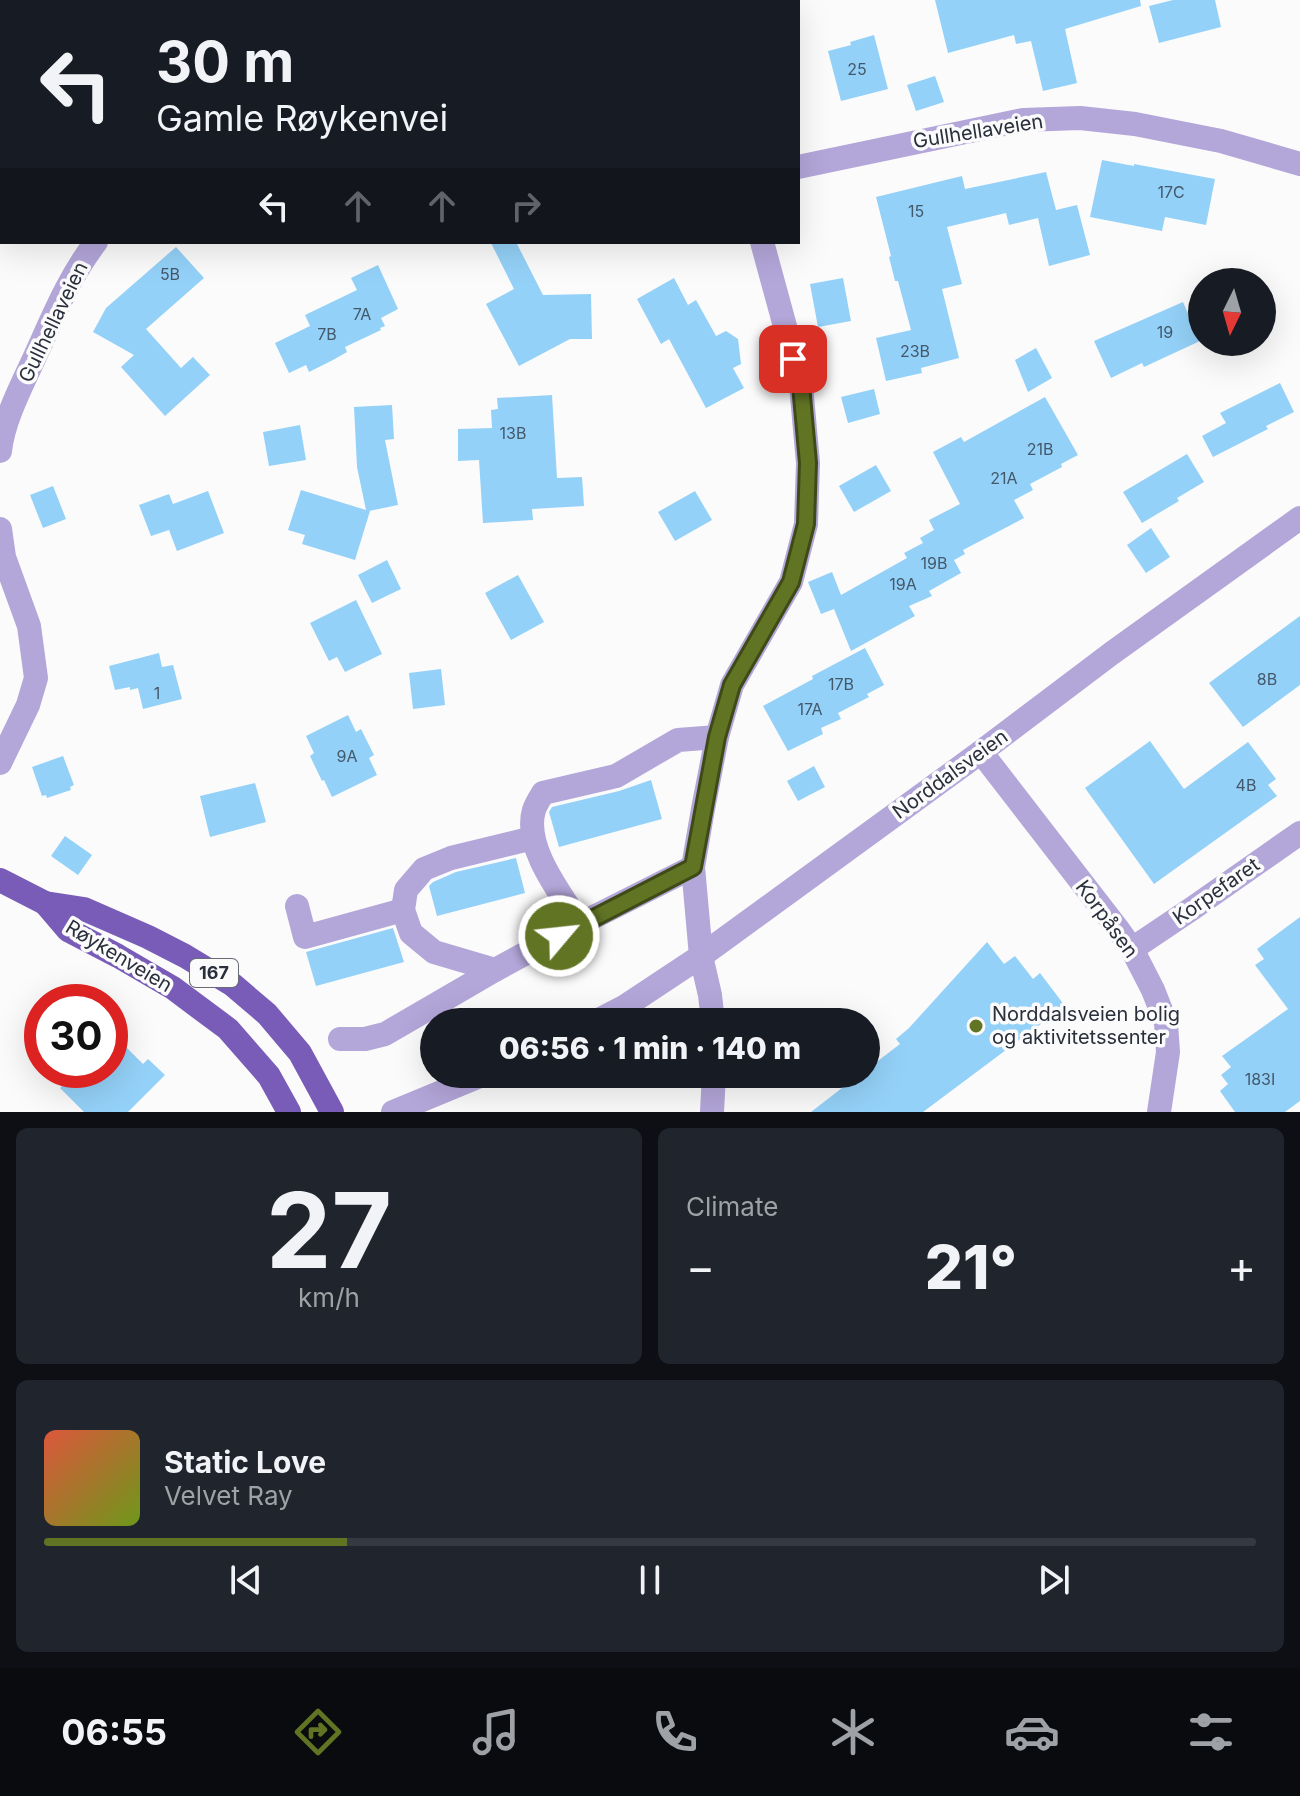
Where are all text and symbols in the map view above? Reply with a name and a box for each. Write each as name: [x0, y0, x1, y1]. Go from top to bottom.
text: 30 m: [156, 28, 294, 96]
icon: left: [24, 32, 128, 136]
house number: 25: [847, 59, 867, 79]
text: Gamle Røykenvei: [156, 96, 448, 140]
street label: Gullhellaveien: [911, 109, 1045, 153]
house number: 17C: [1157, 182, 1185, 202]
icon: left: [252, 184, 296, 228]
icon: ahead: [336, 184, 380, 228]
icon: ahead: [420, 184, 464, 228]
icon: right: [504, 184, 548, 228]
house number: 15: [908, 201, 924, 221]
street label: Gullhellaveien: [13, 258, 93, 386]
house number: 5B: [160, 264, 180, 284]
north arrow: [1188, 268, 1276, 356]
map controls: [1188, 268, 1276, 356]
house number: 7A: [353, 304, 371, 324]
house number: 19: [1157, 322, 1173, 342]
house number: 7B: [317, 324, 337, 344]
pin: [759, 325, 827, 393]
icon: arrive: [771, 337, 815, 381]
house number: 23B: [900, 341, 930, 361]
house number: 13B: [500, 423, 526, 443]
house number: 21B: [1027, 439, 1053, 459]
house number: 21A: [990, 468, 1018, 488]
house number: 19B: [921, 553, 947, 573]
house number: 19A: [889, 574, 917, 594]
house number: 8B: [1257, 669, 1277, 689]
house number: 17B: [828, 674, 854, 694]
house number: 1: [154, 683, 160, 703]
house number: 17A: [798, 699, 822, 719]
street label: Norddalsveien: [888, 724, 1012, 824]
house number: 9A: [337, 746, 357, 766]
house number: 4B: [1236, 775, 1256, 795]
street label: Korpefaret: [1168, 852, 1264, 930]
street label: Korpåsen: [1071, 875, 1143, 963]
position arrow: [517, 894, 601, 978]
street label: Røykenveien: [61, 915, 177, 997]
road number: 167: [190, 959, 238, 987]
speed limit sign: 30: [24, 984, 128, 1088]
place label: Norddalsveien bolig og aktivitetssenter: [992, 1002, 1180, 1049]
marker: Norddalsveien bolig og aktivitetssenter: [967, 1017, 985, 1035]
text: 06:56 · 1 min · 140 m: [499, 1030, 801, 1066]
house number: 183I: [1245, 1069, 1275, 1089]
text: 27: [266, 1167, 392, 1293]
text: Climate: [686, 1191, 778, 1222]
text: 21°: [925, 1231, 1017, 1303]
text: −: [686, 1240, 715, 1294]
text: +: [1227, 1240, 1256, 1294]
text: km/h: [298, 1282, 360, 1313]
text: Static Love: [164, 1444, 326, 1480]
text: Velvet Ray: [164, 1480, 293, 1511]
icon: previous: [224, 1558, 268, 1602]
icon: pause: [628, 1558, 672, 1602]
icon: next: [1032, 1558, 1076, 1602]
icon: directions: [290, 1704, 346, 1760]
icon: music: [468, 1704, 524, 1760]
icon: phone: [647, 1704, 703, 1760]
icon: climate: [825, 1704, 881, 1760]
icon: car: [1004, 1704, 1060, 1760]
icon: filters: [1183, 1704, 1239, 1760]
text: 06:55: [61, 1710, 167, 1754]

